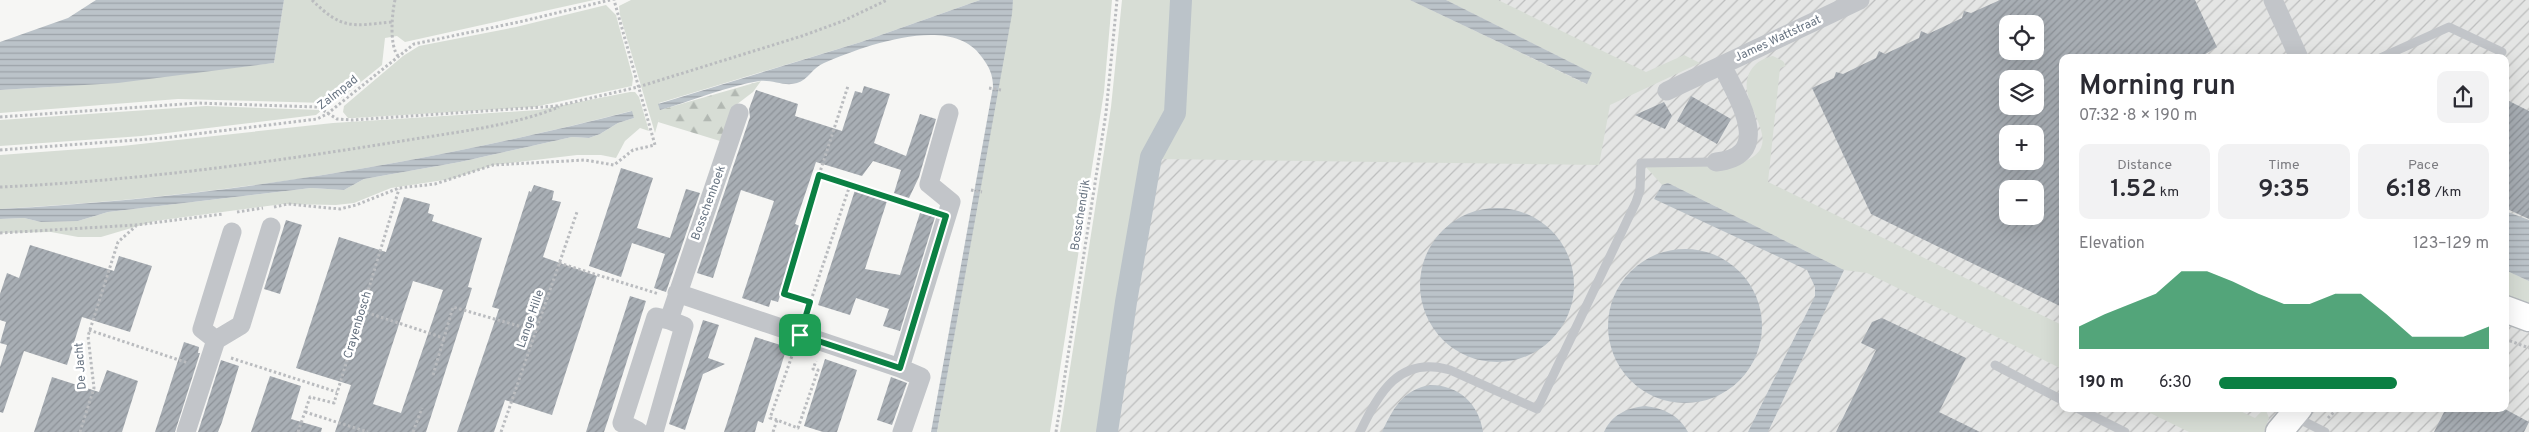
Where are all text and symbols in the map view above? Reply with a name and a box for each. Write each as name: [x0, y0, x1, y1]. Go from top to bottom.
street label: James Wattstraat: [1732, 12, 1824, 66]
map controls: [1999, 15, 2044, 225]
button: locate: [1999, 15, 2044, 60]
text: Morning run: [2079, 69, 2236, 105]
button: layers: [1999, 70, 2044, 115]
button: share: [2437, 71, 2489, 123]
street label: Zalmpad: [314, 72, 362, 114]
text: 07:32 · 8 × 190 m: [2079, 106, 2197, 126]
button: +: [1999, 125, 2044, 170]
text: Distance: [2117, 157, 2172, 174]
text: Time: [2268, 157, 2300, 174]
text: Pace: [2408, 157, 2439, 174]
street label: Bosschenhoek: [688, 163, 730, 243]
text: 1.52: [2110, 174, 2156, 206]
text: 9:35: [2258, 174, 2310, 206]
text: 6:18: [2385, 174, 2432, 206]
street label: Bosschendijk: [1067, 178, 1095, 252]
button: −: [1999, 180, 2044, 225]
text: km: [2156, 184, 2179, 201]
text: /km: [2432, 184, 2461, 201]
text: Elevation: [2079, 234, 2145, 254]
text: 123–129 m: [2413, 234, 2489, 254]
street label: Lange Hille: [514, 288, 548, 350]
street label: Crayenbosch: [340, 289, 376, 361]
pin: [779, 314, 821, 356]
icon: arrive: [786, 321, 814, 349]
street label: De Jacht: [71, 342, 91, 390]
text: 190 m: [2079, 373, 2124, 393]
text: 6:30: [2159, 373, 2192, 393]

